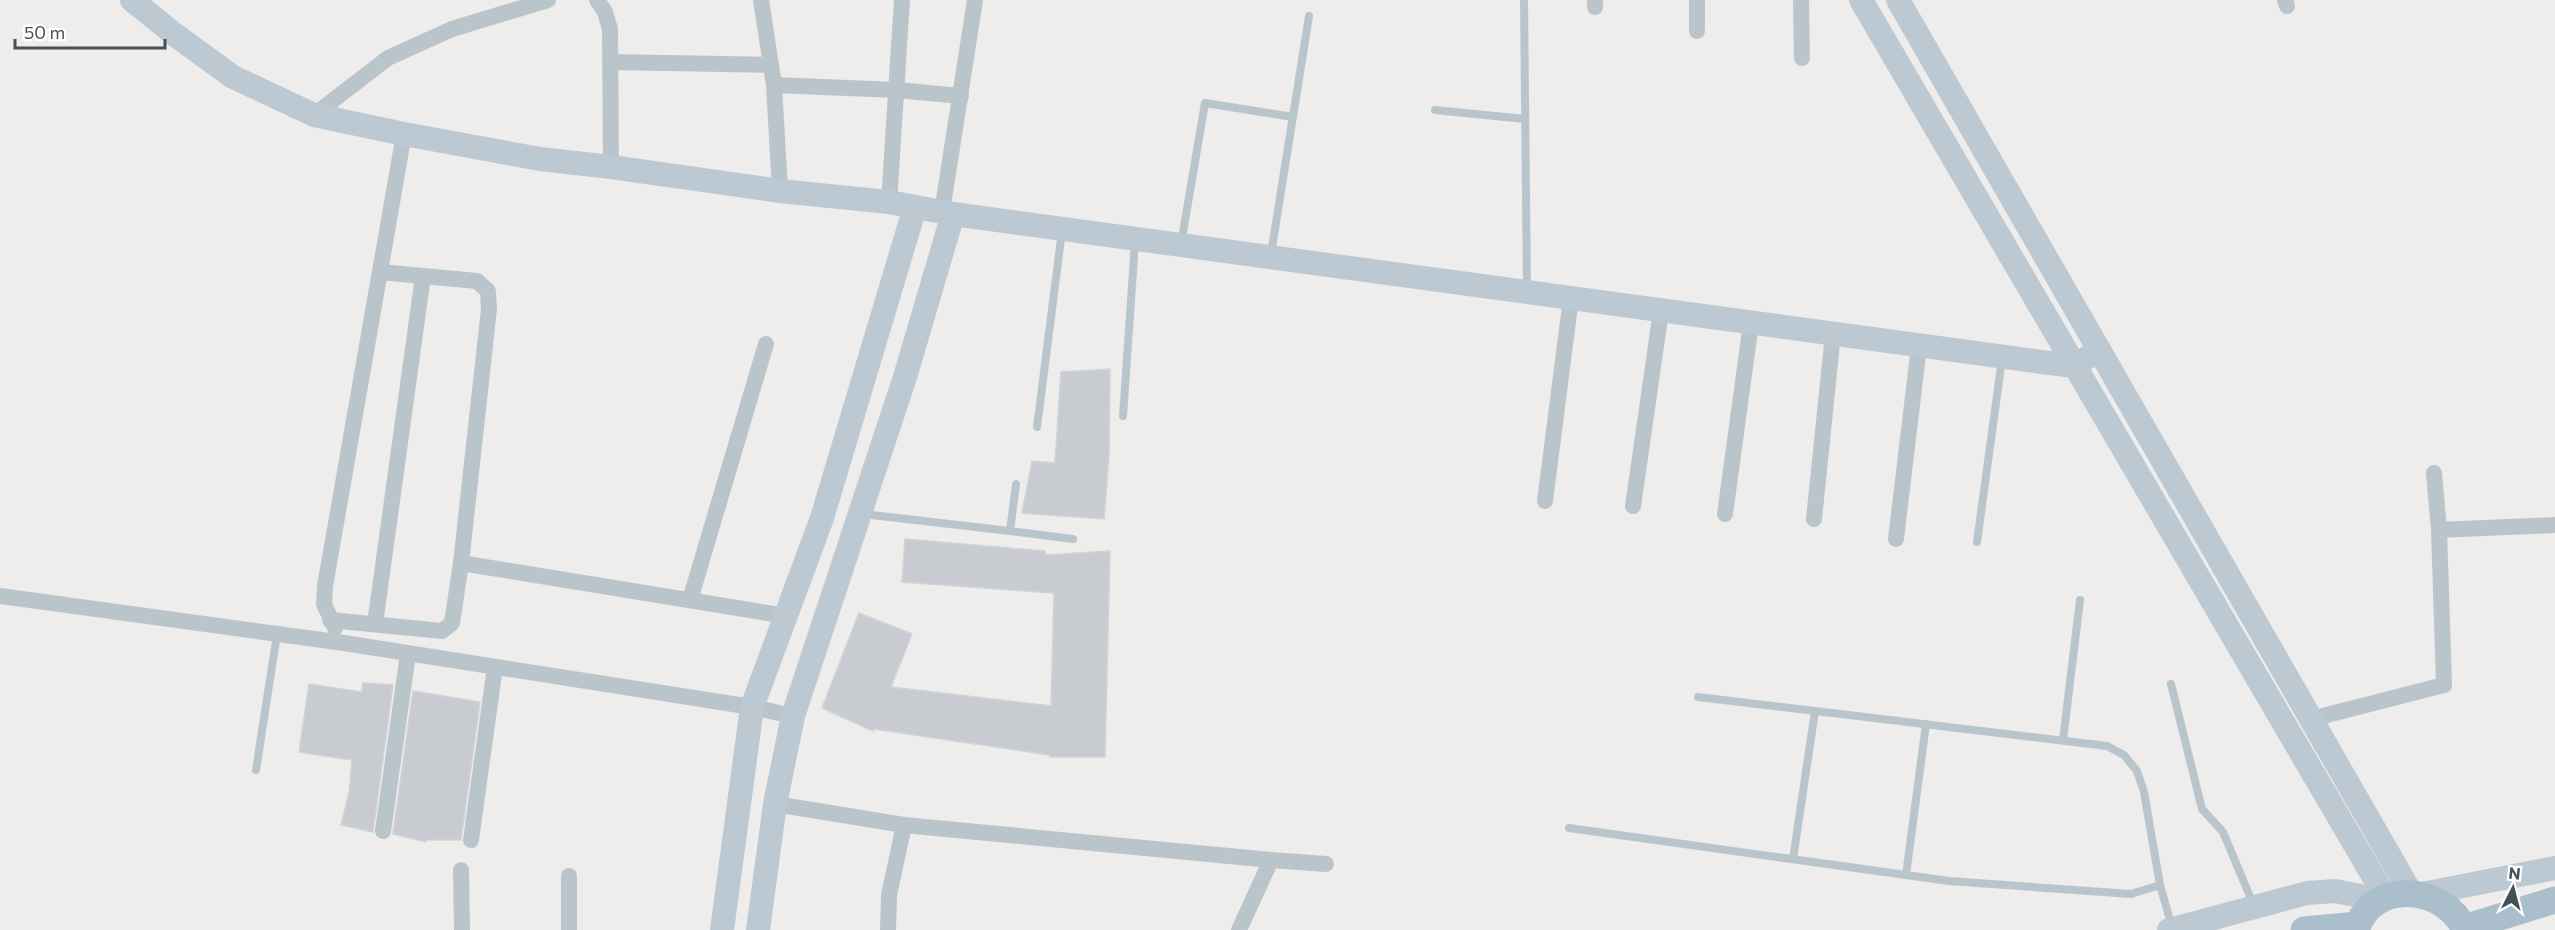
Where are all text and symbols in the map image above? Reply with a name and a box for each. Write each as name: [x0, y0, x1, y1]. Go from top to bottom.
scale bar: [15, 12, 165, 50]
text: 50 m: [24, 21, 65, 43]
north arrow: [2483, 858, 2543, 918]
text: N: [2508, 863, 2522, 883]

